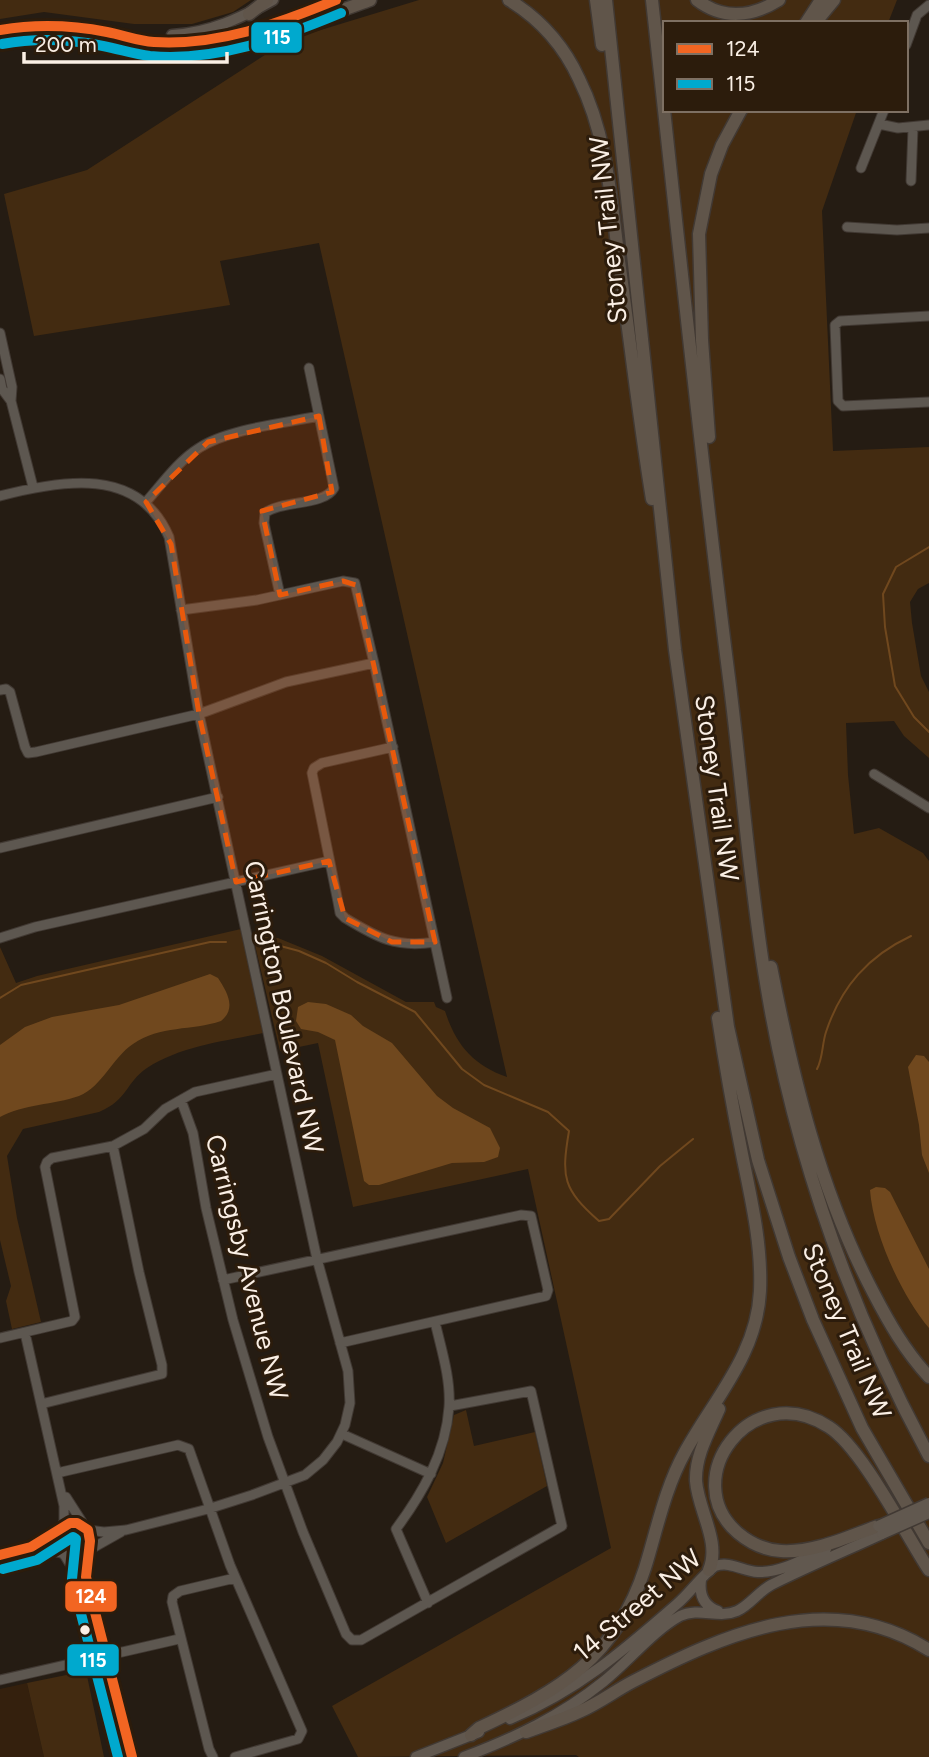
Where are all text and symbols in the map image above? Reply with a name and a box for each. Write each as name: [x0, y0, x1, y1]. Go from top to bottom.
scale bar: [24, 21, 228, 65]
line badge: 115: [250, 21, 303, 54]
legend: [663, 21, 908, 112]
text: 115: [263, 26, 291, 49]
text: 200 m: [35, 32, 97, 57]
text: 124: [726, 36, 759, 61]
text: 115: [726, 71, 755, 96]
street label: Stoney Trail NW: [582, 135, 634, 325]
street label: Stoney Trail NW: [688, 693, 746, 883]
street label: Carrington Boulevard NW: [237, 858, 331, 1156]
street label: Carringsby Avenue NW: [199, 1131, 295, 1403]
street label: Stoney Trail NW: [796, 1238, 898, 1424]
street label: 14 Street NW: [566, 1542, 708, 1668]
line badge: 124: [64, 1580, 118, 1613]
text: 124: [75, 1585, 107, 1608]
unlabelled marker: [78, 1623, 92, 1637]
line badge: 115: [66, 1643, 120, 1677]
text: 115: [79, 1649, 107, 1672]

